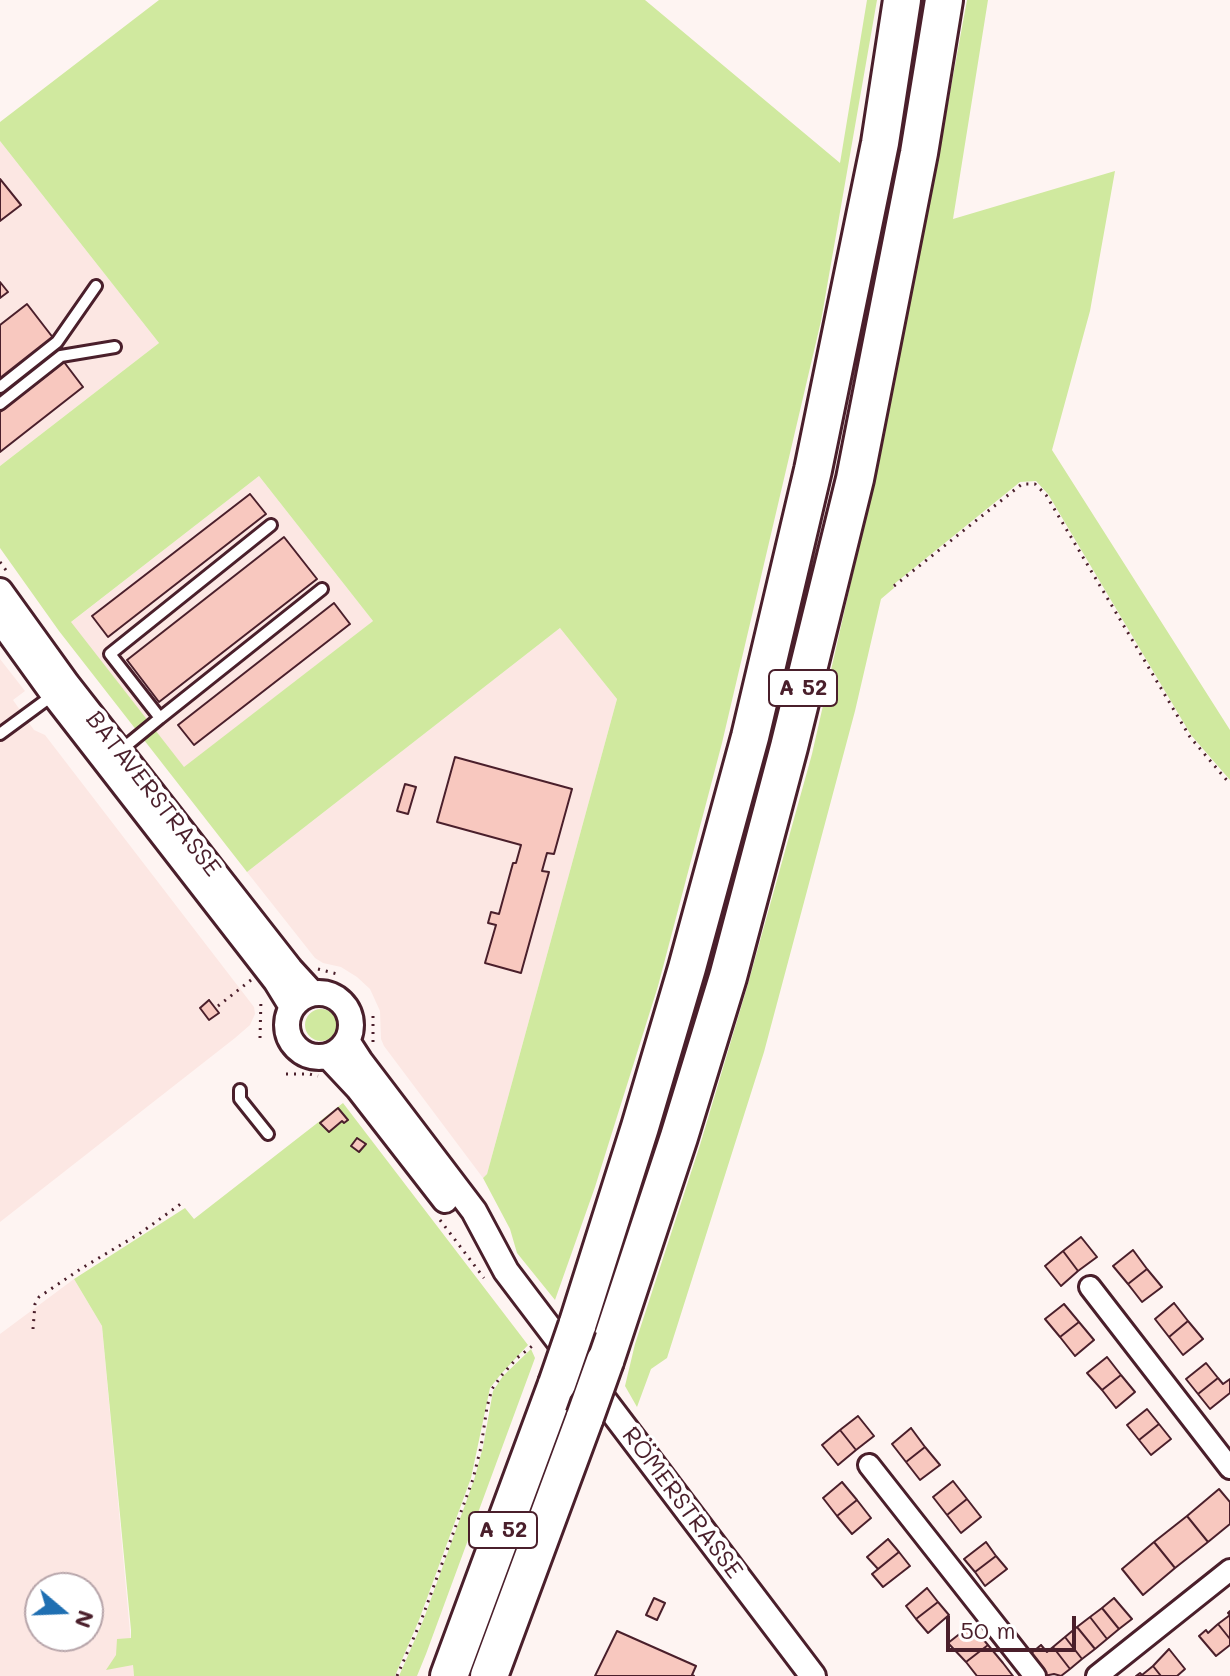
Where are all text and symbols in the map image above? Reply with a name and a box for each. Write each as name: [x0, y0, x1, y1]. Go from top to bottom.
road number: A 52: [769, 670, 837, 706]
street label: BATAVERSTRASSE: [79, 706, 227, 882]
street label: RÖMERSTRASSE: [616, 1422, 748, 1584]
road number: A 52: [469, 1512, 537, 1548]
north arrow: [24, 1572, 104, 1652]
scale bar: [950, 1600, 1080, 1650]
text: N: [69, 1607, 102, 1632]
text: 50 m: [960, 1614, 1016, 1645]

